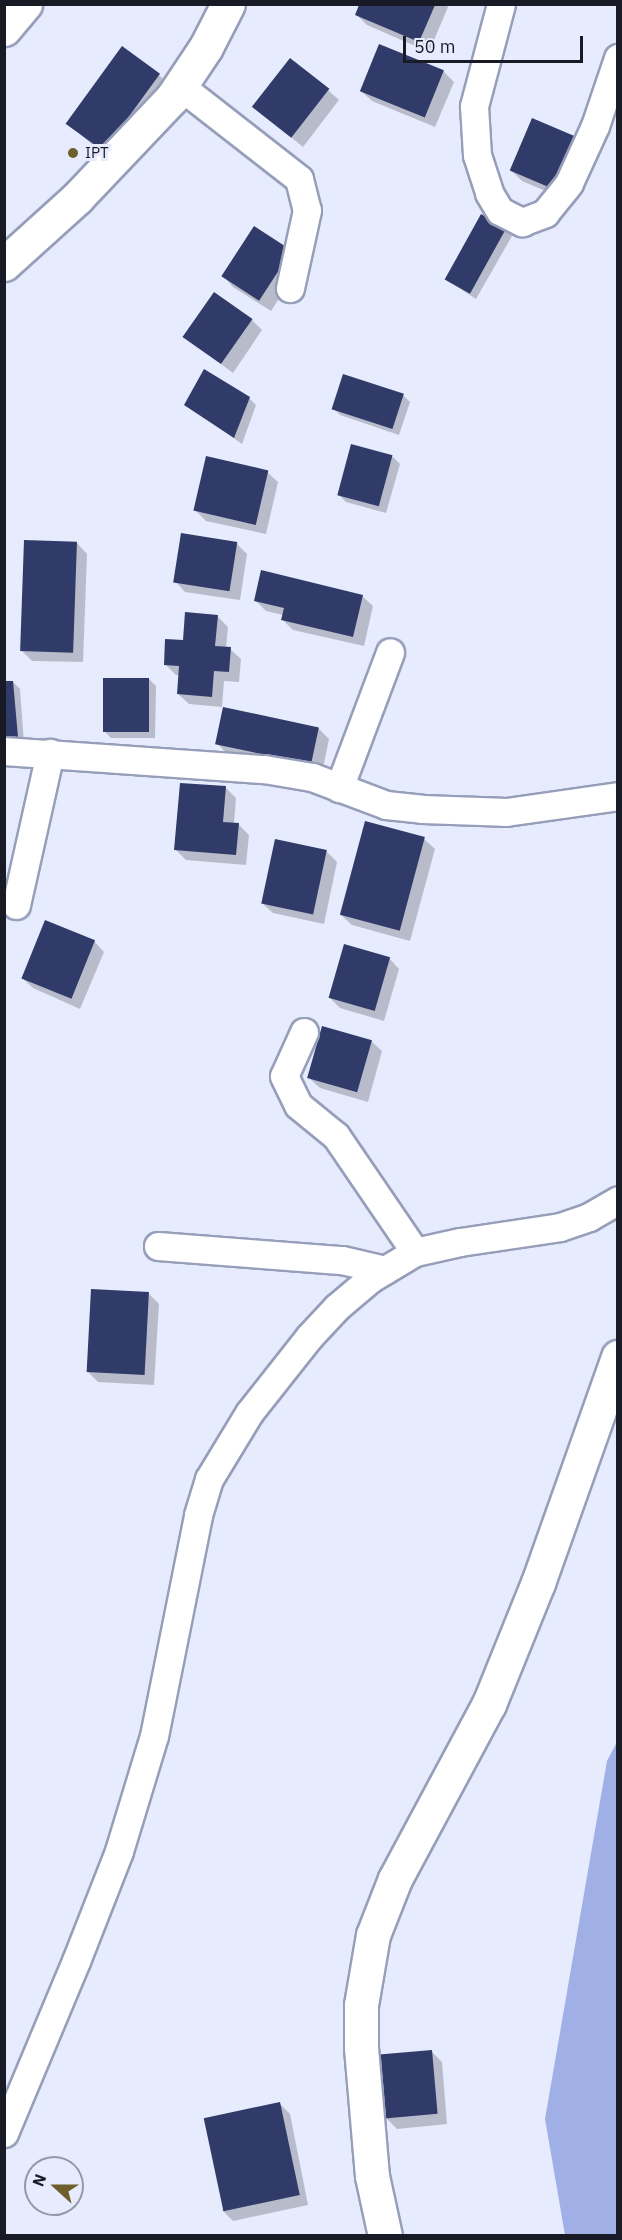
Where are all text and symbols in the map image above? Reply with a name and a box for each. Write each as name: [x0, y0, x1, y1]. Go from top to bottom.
scale bar: [406, 24, 586, 62]
text: 50 m: [414, 35, 456, 58]
place label: IPT: [85, 144, 109, 162]
marker: IPT: [66, 146, 80, 160]
north arrow: [24, 2156, 84, 2216]
text: N: [28, 2171, 50, 2189]

